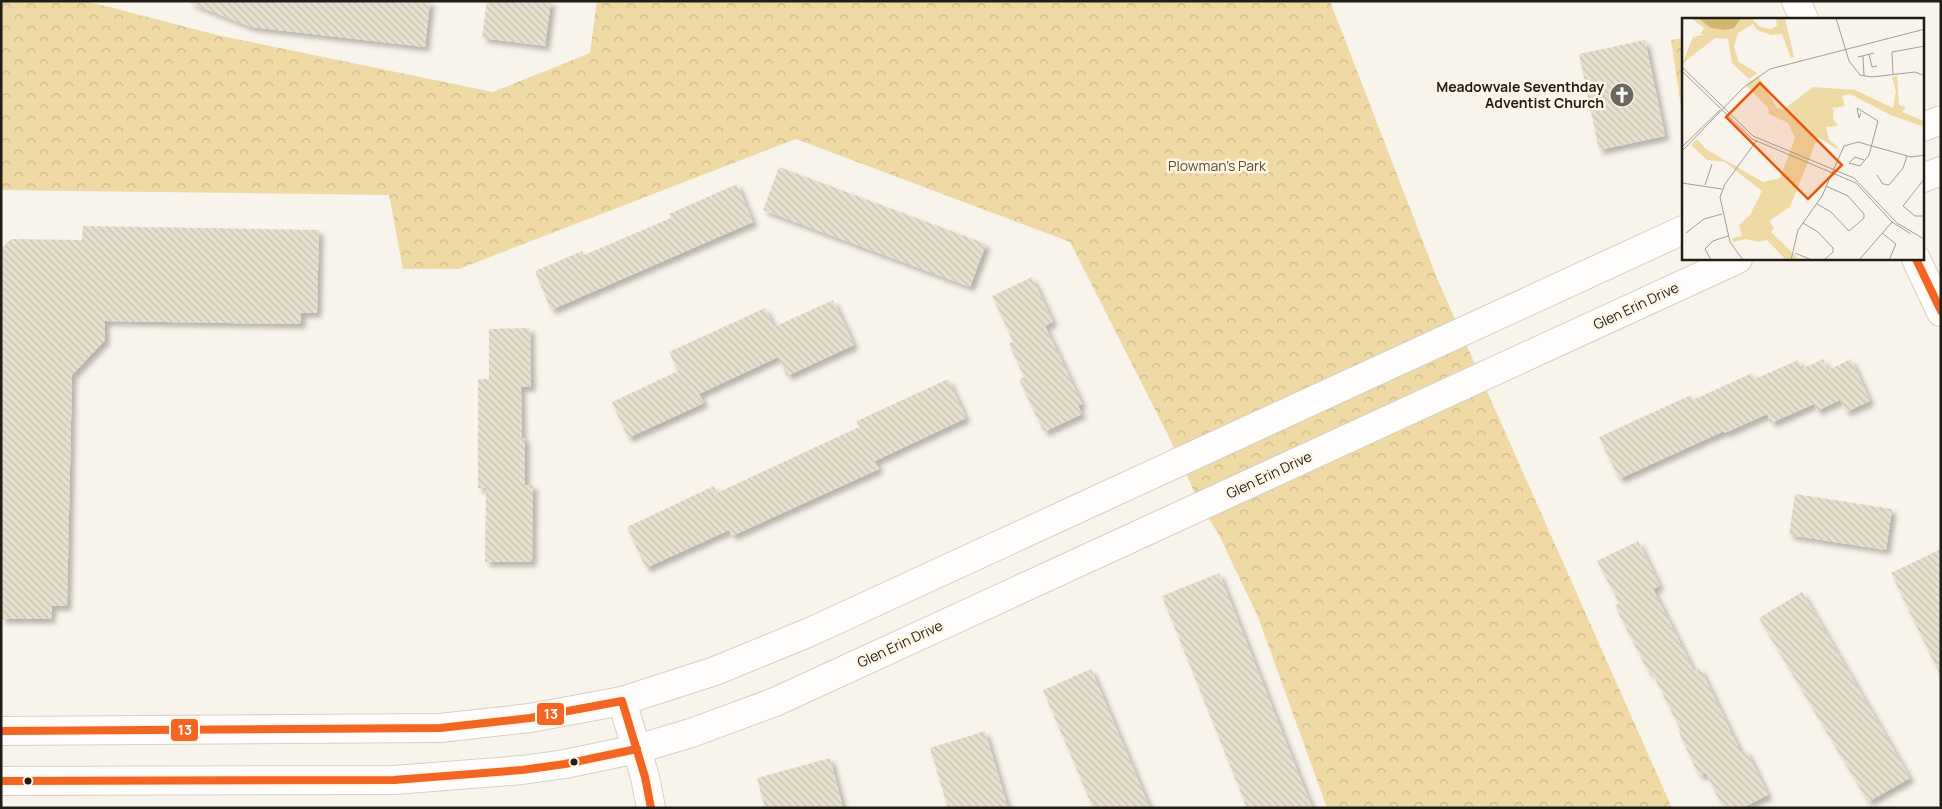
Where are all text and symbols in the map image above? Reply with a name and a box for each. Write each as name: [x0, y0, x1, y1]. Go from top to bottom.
inset map: [1682, 18, 1924, 260]
place label: Meadowvale Seventhday Adventist Church: [1436, 77, 1604, 112]
church icon: Meadowvale Seventhday Adventist Church: [1609, 82, 1635, 108]
park label: Plowman's Park: [1168, 156, 1267, 175]
street label: Glen Erin Drive: [1590, 277, 1682, 334]
street label: Glen Erin Drive: [1223, 446, 1315, 503]
street label: Glen Erin Drive: [854, 615, 946, 672]
line badge: 13: [536, 702, 565, 726]
text: 13: [544, 704, 558, 723]
line badge: 13: [170, 718, 199, 742]
text: 13: [178, 720, 192, 739]
unlabelled marker: [569, 757, 579, 767]
unlabelled marker: [23, 776, 33, 786]

